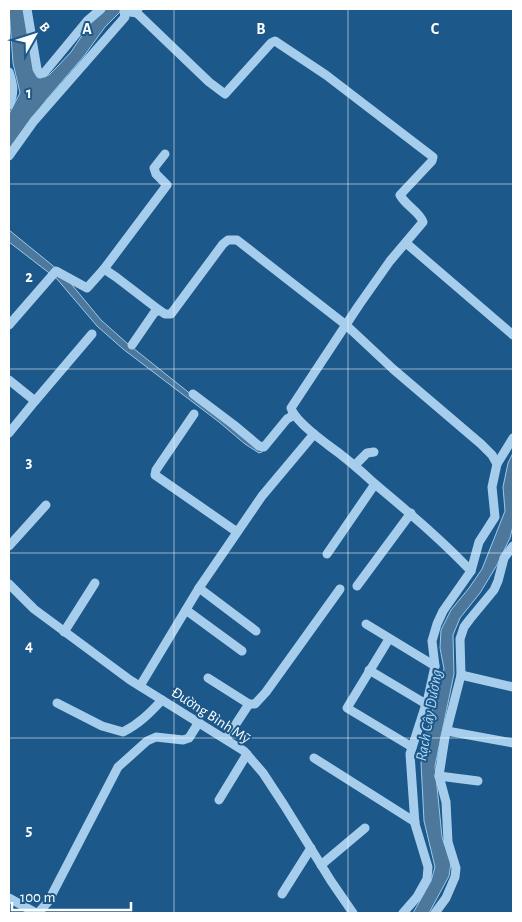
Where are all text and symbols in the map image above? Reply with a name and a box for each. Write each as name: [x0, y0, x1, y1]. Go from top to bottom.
north arrow: [10, 10, 60, 60]
text: B: [36, 20, 52, 35]
text: A: [82, 21, 92, 37]
text: B: [256, 21, 266, 37]
text: C: [431, 21, 440, 37]
text: 1: [26, 85, 32, 101]
text: 2: [25, 269, 33, 285]
text: 3: [26, 454, 33, 470]
text: 4: [25, 638, 33, 654]
water label: Rạch Cây Dương: [413, 668, 445, 762]
street label: Đường Bình Mỹ: [169, 684, 253, 747]
text: 5: [26, 822, 33, 838]
scale bar: [12, 880, 131, 912]
text: 100 m: [20, 890, 55, 905]

